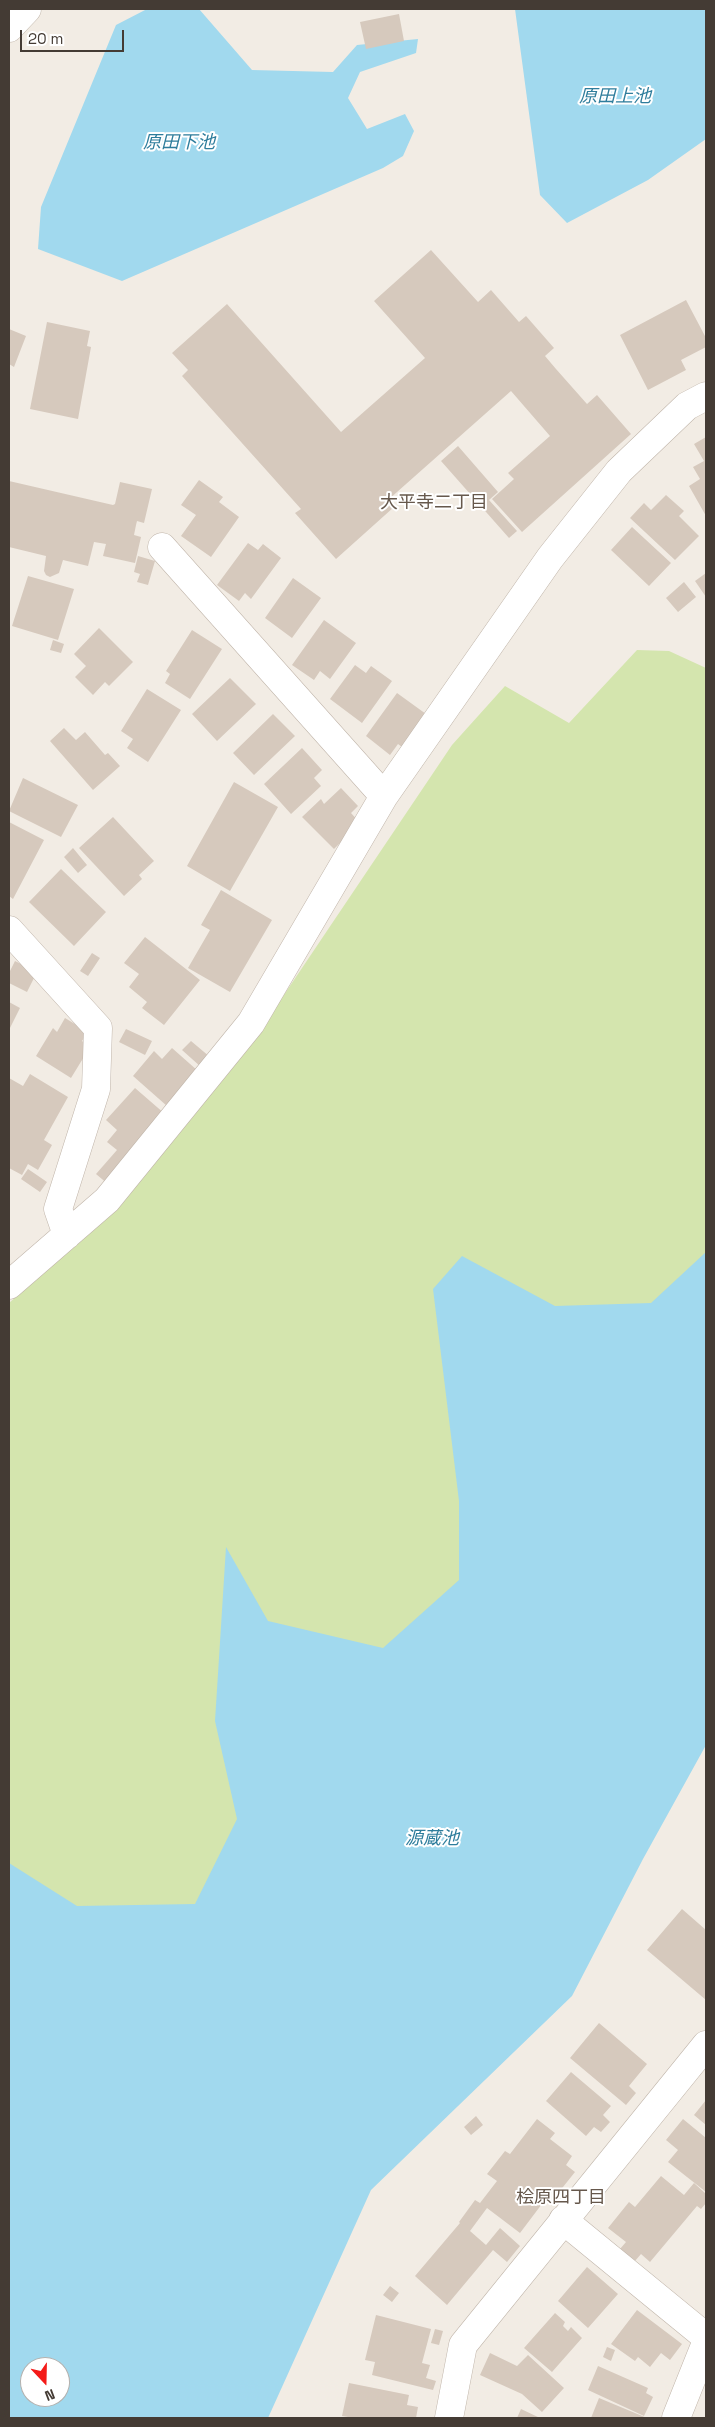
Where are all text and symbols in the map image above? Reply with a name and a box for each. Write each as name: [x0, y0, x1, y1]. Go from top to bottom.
scale bar: [22, 20, 126, 52]
text: 20 m: [28, 29, 63, 48]
water label: 原田上池: [579, 86, 651, 108]
water label: 原田下池: [143, 132, 215, 154]
district label: 大平寺二丁目: [380, 492, 488, 514]
water label: 源蔵池: [405, 1828, 459, 1850]
district label: 桧原四丁目: [516, 2187, 606, 2209]
north arrow: [20, 2357, 70, 2407]
text: N: [42, 2385, 58, 2405]

